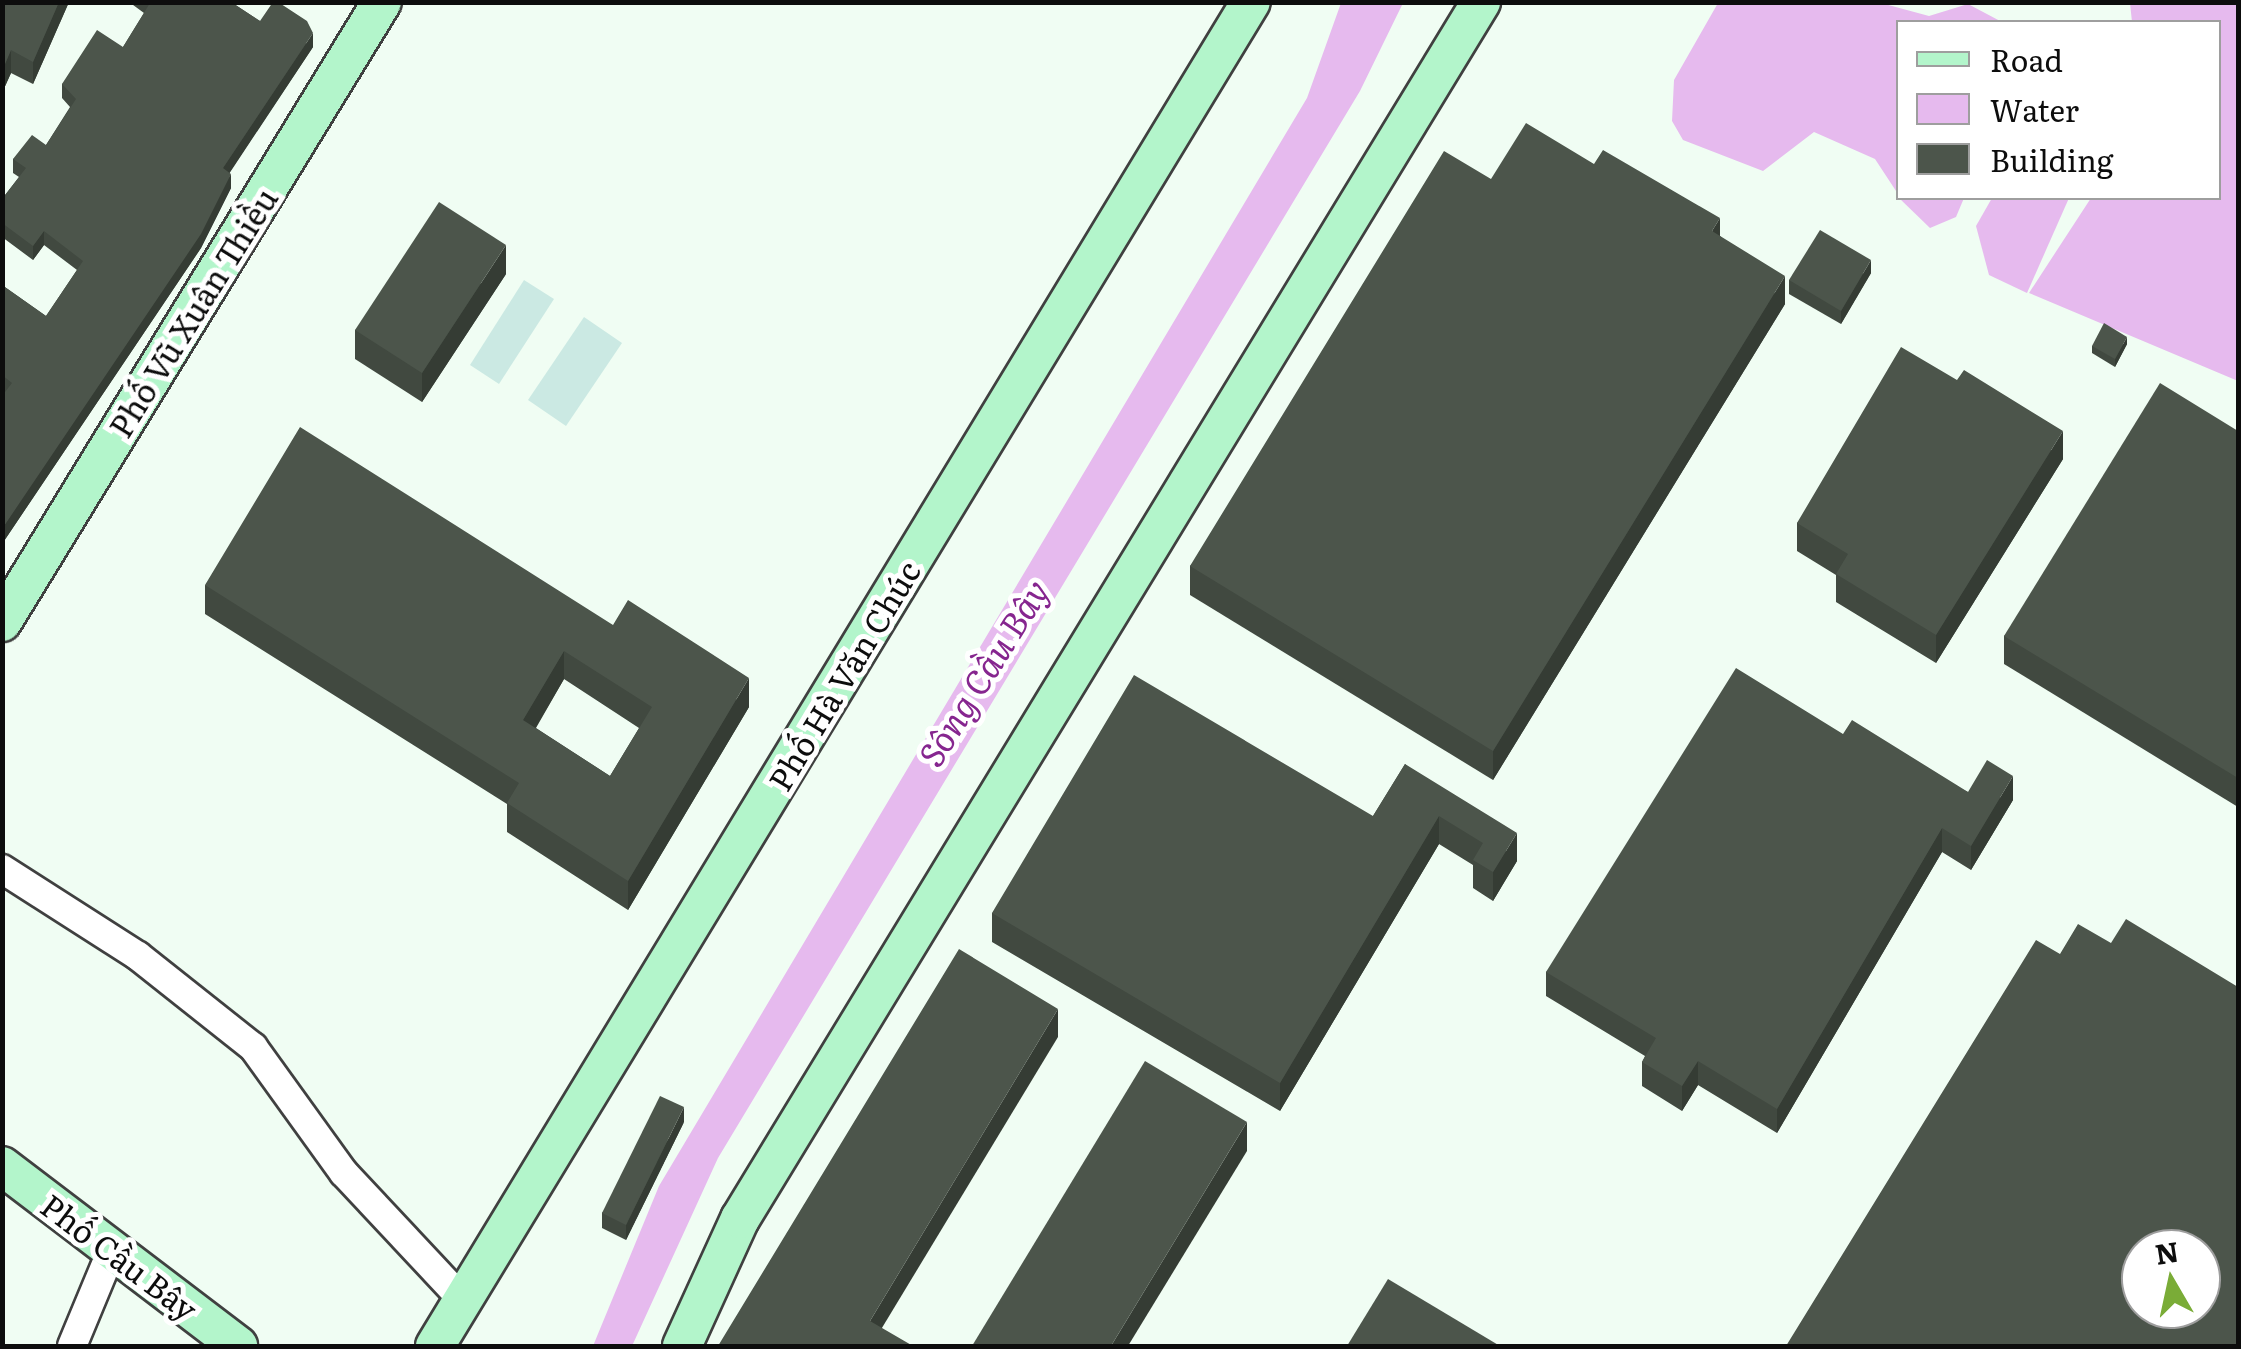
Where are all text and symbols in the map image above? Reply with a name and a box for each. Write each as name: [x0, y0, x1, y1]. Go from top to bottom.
legend: [1896, 20, 2221, 200]
text: Road: [1990, 37, 2063, 81]
text: Water: [1990, 87, 2079, 131]
text: Building: [1990, 137, 2114, 181]
street label: Phố Vũ Xuân Thiều: [100, 180, 284, 444]
street label: Phố Hà Văn Chúc: [759, 553, 927, 797]
water label: Sông Cầu Bây: [908, 571, 1056, 773]
street label: Phố Cầu Bây: [34, 1185, 206, 1327]
north arrow: [2121, 1229, 2221, 1329]
text: N: [2152, 1229, 2182, 1274]

